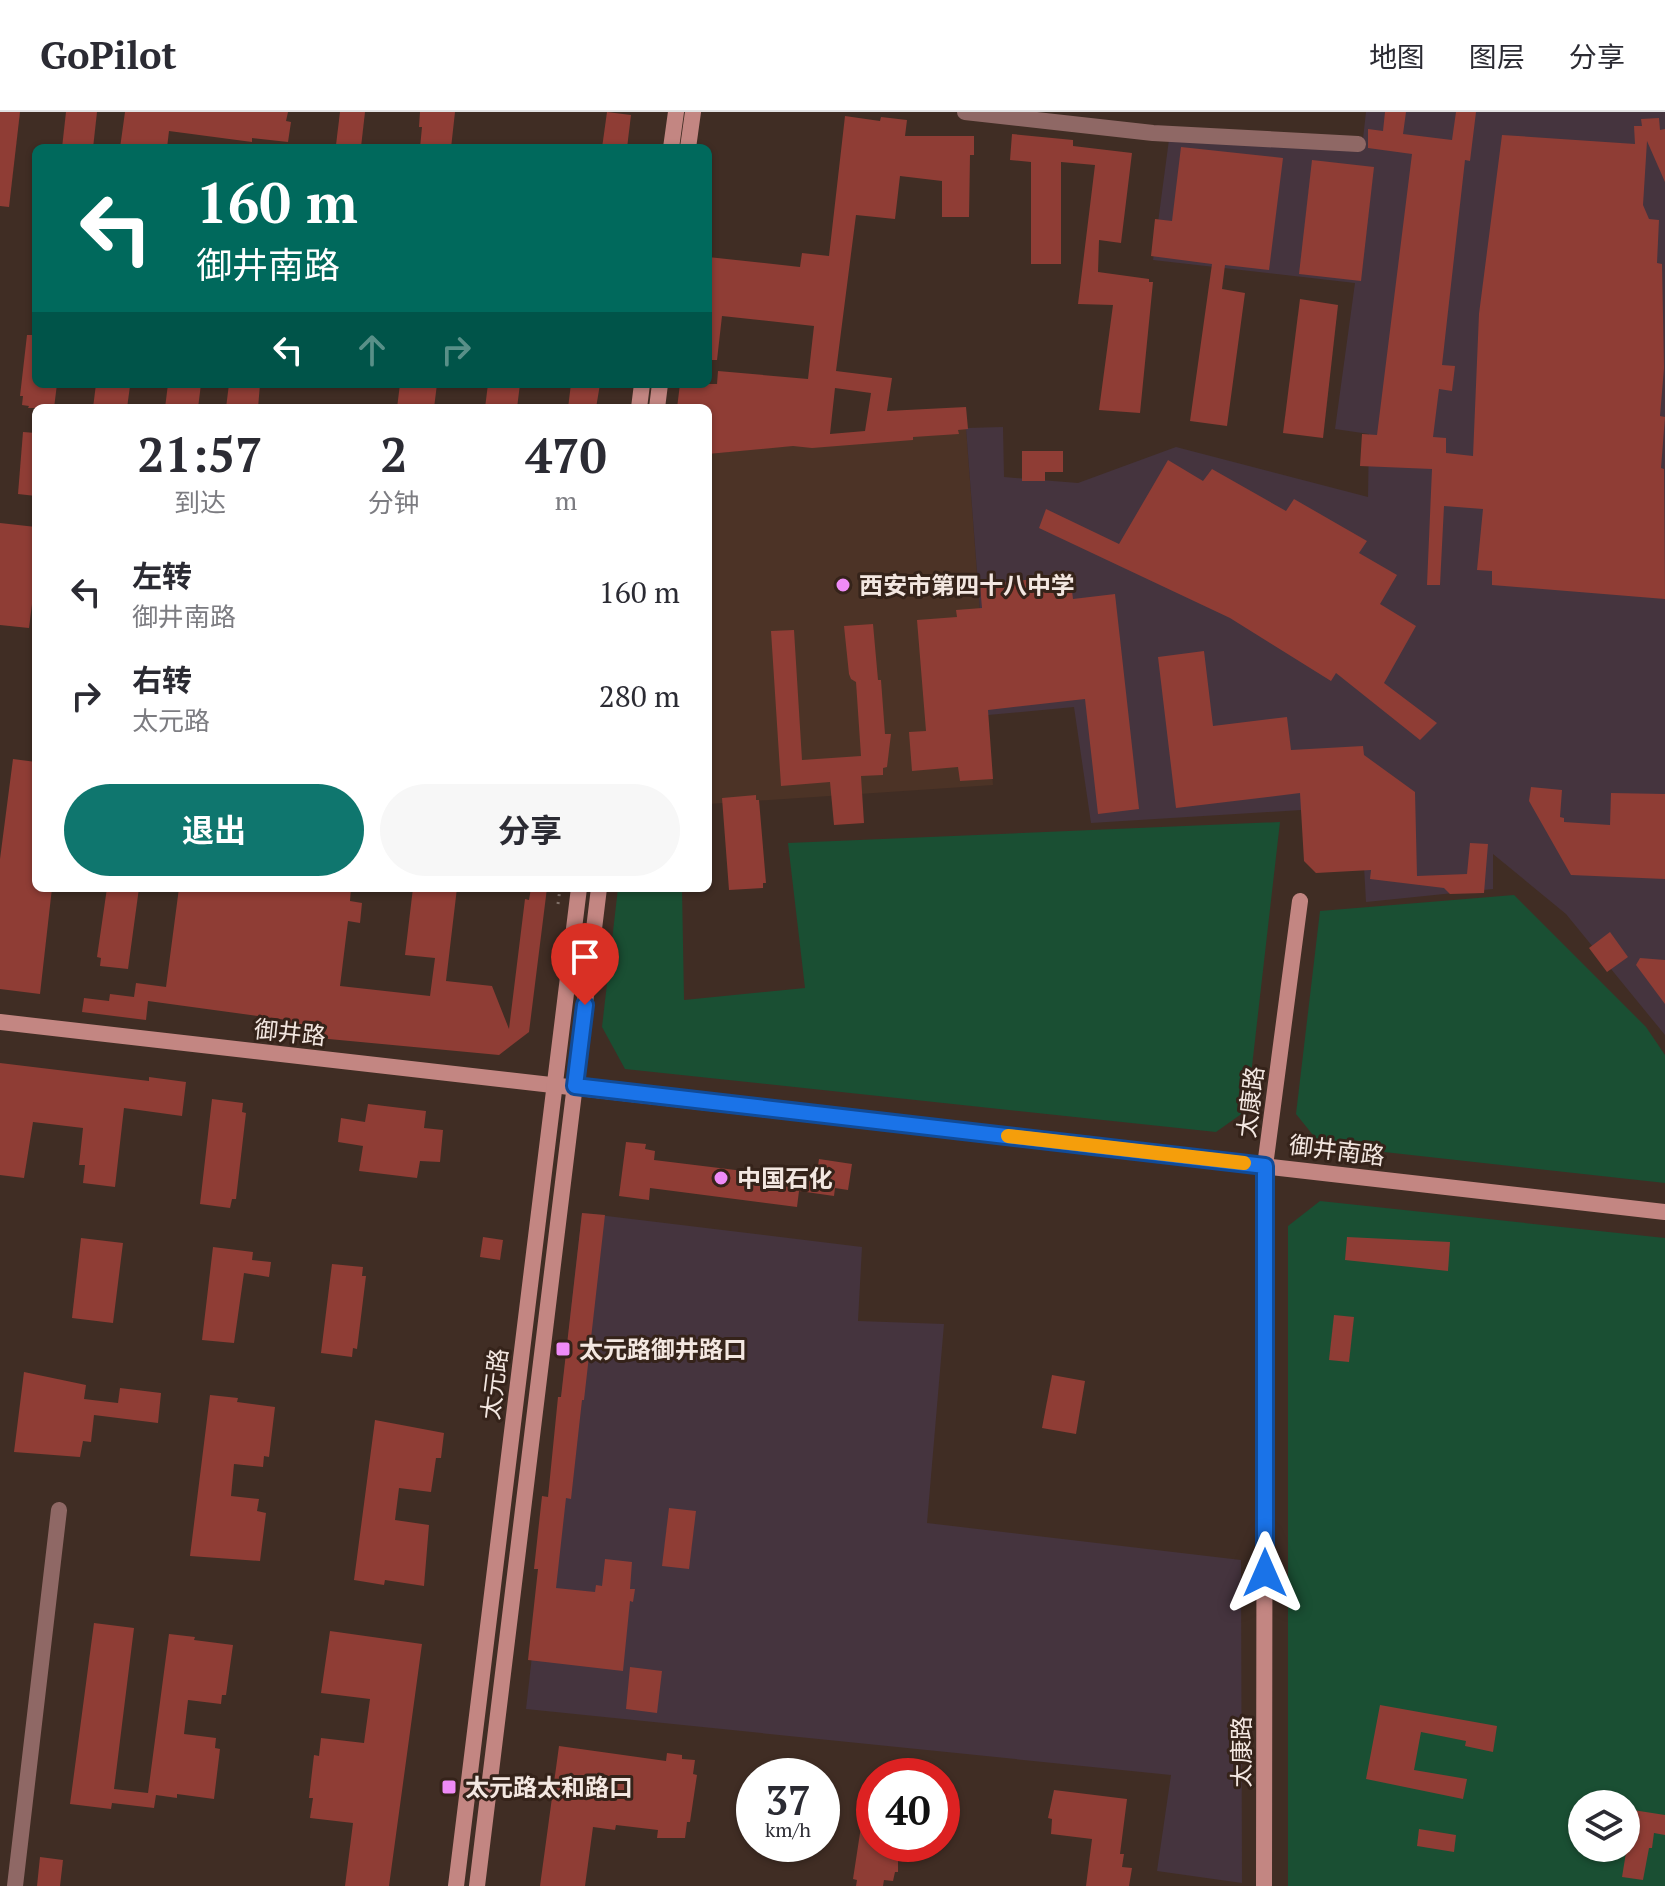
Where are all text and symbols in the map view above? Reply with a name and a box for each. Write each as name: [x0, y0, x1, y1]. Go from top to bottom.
text: GoPilot: [40, 30, 177, 80]
text: 地图: [1369, 38, 1425, 75]
text: 图层: [1469, 38, 1525, 75]
text: 分享: [1569, 38, 1625, 75]
text: 160 m: [196, 165, 358, 239]
icon: left: [64, 176, 168, 280]
text: 御井南路: [196, 241, 340, 288]
icon: left: [266, 328, 310, 372]
icon: ahead: [350, 328, 394, 372]
icon: right: [434, 328, 478, 372]
text: 21:57: [137, 422, 262, 486]
text: 2: [380, 422, 407, 486]
text: 470: [525, 423, 607, 487]
text: m: [555, 483, 577, 517]
text: 到达: [174, 485, 226, 519]
text: 分钟: [368, 485, 420, 519]
text: 左转: [132, 556, 192, 596]
place label: 西安市第四十八中学: [859, 569, 1075, 601]
icon: left: [64, 570, 108, 614]
text: 160 m: [599, 572, 680, 612]
marker: 西安市第四十八中学: [834, 576, 852, 594]
text: 御井南路: [132, 599, 236, 633]
text: 右转: [132, 660, 192, 700]
icon: right: [64, 674, 108, 718]
text: 280 m: [599, 676, 680, 716]
text: 太元路: [132, 703, 210, 737]
button: 退出: [64, 784, 364, 876]
button: 分享: [380, 784, 680, 876]
pin: [551, 923, 619, 1005]
icon: arrive: [563, 935, 607, 979]
street label: 御井路: [253, 1012, 327, 1052]
street label: 太康路: [1230, 1064, 1270, 1140]
street label: 御井南路: [1287, 1128, 1387, 1172]
place label: 中国石化: [737, 1162, 833, 1194]
marker: 中国石化: [712, 1169, 730, 1187]
place label: 太元路御井路口: [579, 1333, 747, 1365]
marker: 太元路御井路口: [554, 1340, 572, 1358]
street label: 太元路: [474, 1346, 514, 1422]
position arrow: [1223, 1531, 1307, 1615]
street label: 太康路: [1225, 1716, 1257, 1788]
speed limit sign: 40: [856, 1758, 960, 1862]
place label: 太元路太和路口: [465, 1771, 633, 1803]
text: 37: [765, 1773, 811, 1826]
marker: 太元路太和路口: [440, 1778, 458, 1796]
map controls: [1568, 1790, 1640, 1862]
button: layers: [1568, 1790, 1640, 1862]
text: km/h: [765, 1816, 811, 1843]

